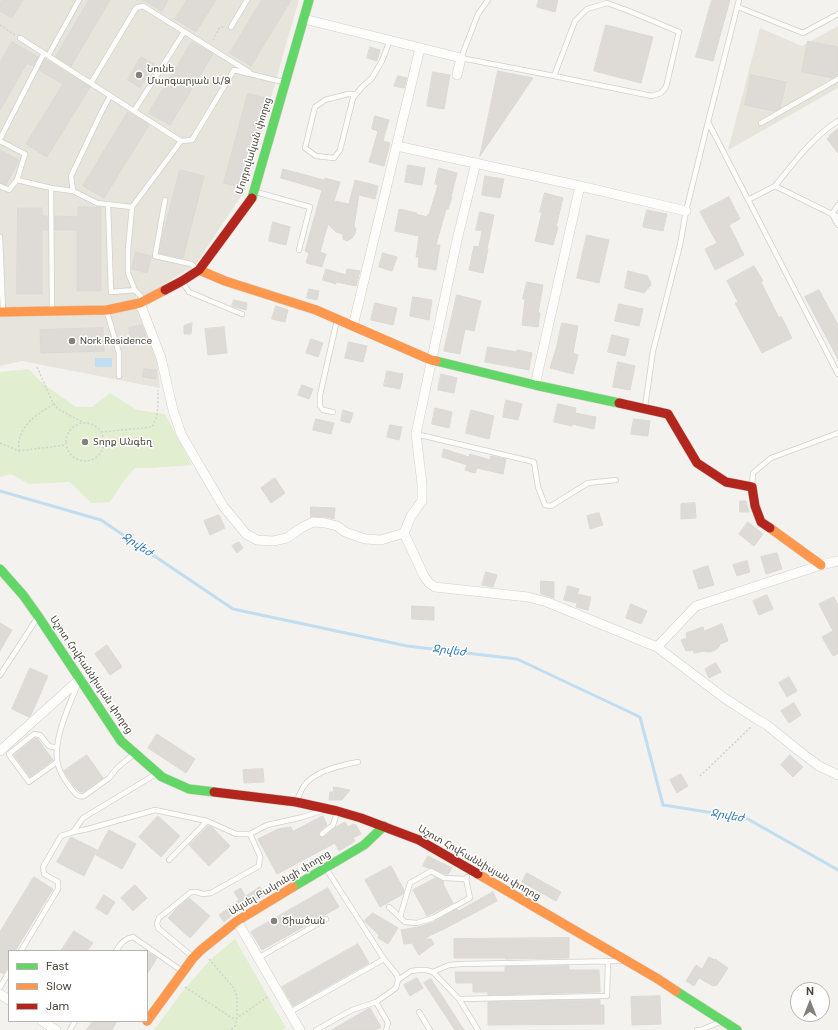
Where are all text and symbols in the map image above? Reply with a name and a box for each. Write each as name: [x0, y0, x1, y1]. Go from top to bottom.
place label: Նունե Մարգարյան Ա/Ձ: [147, 63, 231, 86]
marker: Նունե Մարգարյան Ա/Ձ: [134, 70, 144, 80]
street label: Մոլդովական փողոց: [234, 96, 274, 196]
place label: Nork Residence: [80, 335, 152, 347]
marker: Nork Residence: [67, 336, 77, 346]
place label: Տորք Անգեղ: [93, 436, 152, 448]
marker: Տորք Անգեղ: [80, 437, 90, 447]
water label: Ջրվեժ: [119, 530, 155, 560]
street label: Աշոտ Հովհաննիսյան փողոց: [47, 614, 135, 736]
water label: Ջրվեժ: [432, 643, 466, 659]
water label: Ջրվեժ: [709, 807, 745, 825]
street label: Աշոտ Հովհաննիսյան փողոց: [416, 823, 542, 903]
street label: Ակսել Բակունցի փողոց: [227, 848, 333, 918]
place label: Ծիածան: [282, 915, 325, 927]
marker: Ծիածան: [269, 916, 279, 926]
legend: [8, 950, 148, 1022]
text: Fast: [46, 958, 69, 974]
text: Slow: [46, 978, 72, 994]
north arrow: [790, 982, 830, 1022]
text: N: [806, 984, 814, 998]
text: Jam: [46, 998, 69, 1014]

